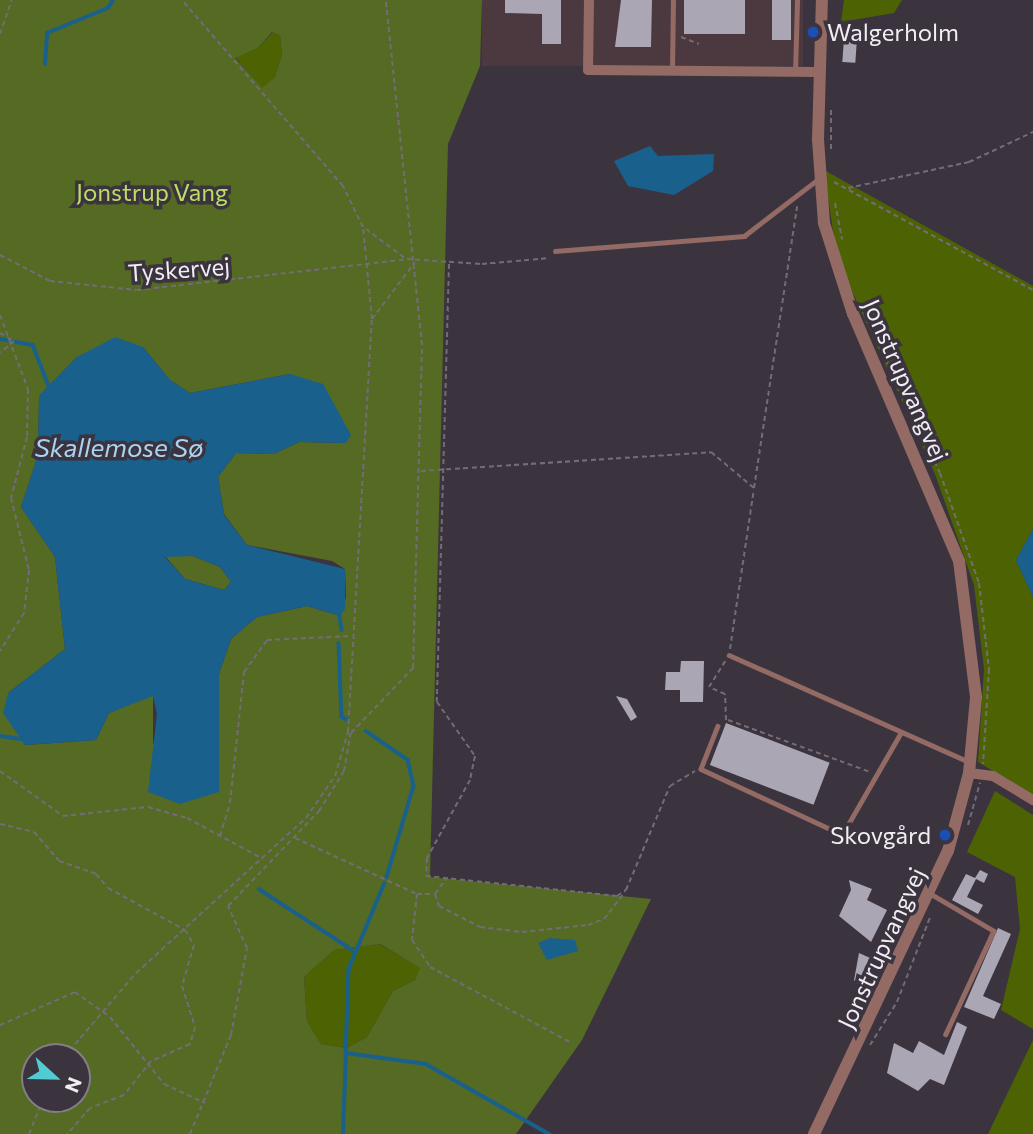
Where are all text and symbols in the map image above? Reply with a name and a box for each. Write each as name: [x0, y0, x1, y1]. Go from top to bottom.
place label: Walgerholm: [827, 18, 959, 46]
marker: Walgerholm: [805, 24, 821, 40]
park label: Jonstrup Vang: [76, 178, 228, 206]
street label: Tyskervej: [127, 251, 231, 287]
street label: Jonstrupvangvej: [857, 294, 955, 466]
water label: Skallemose Sø: [34, 431, 204, 463]
place label: Skovgård: [830, 821, 931, 849]
marker: Skovgård: [937, 827, 953, 843]
street label: Jonstrupvangvej: [831, 863, 931, 1033]
north arrow: [21, 1043, 91, 1113]
text: N: [61, 1074, 87, 1096]

